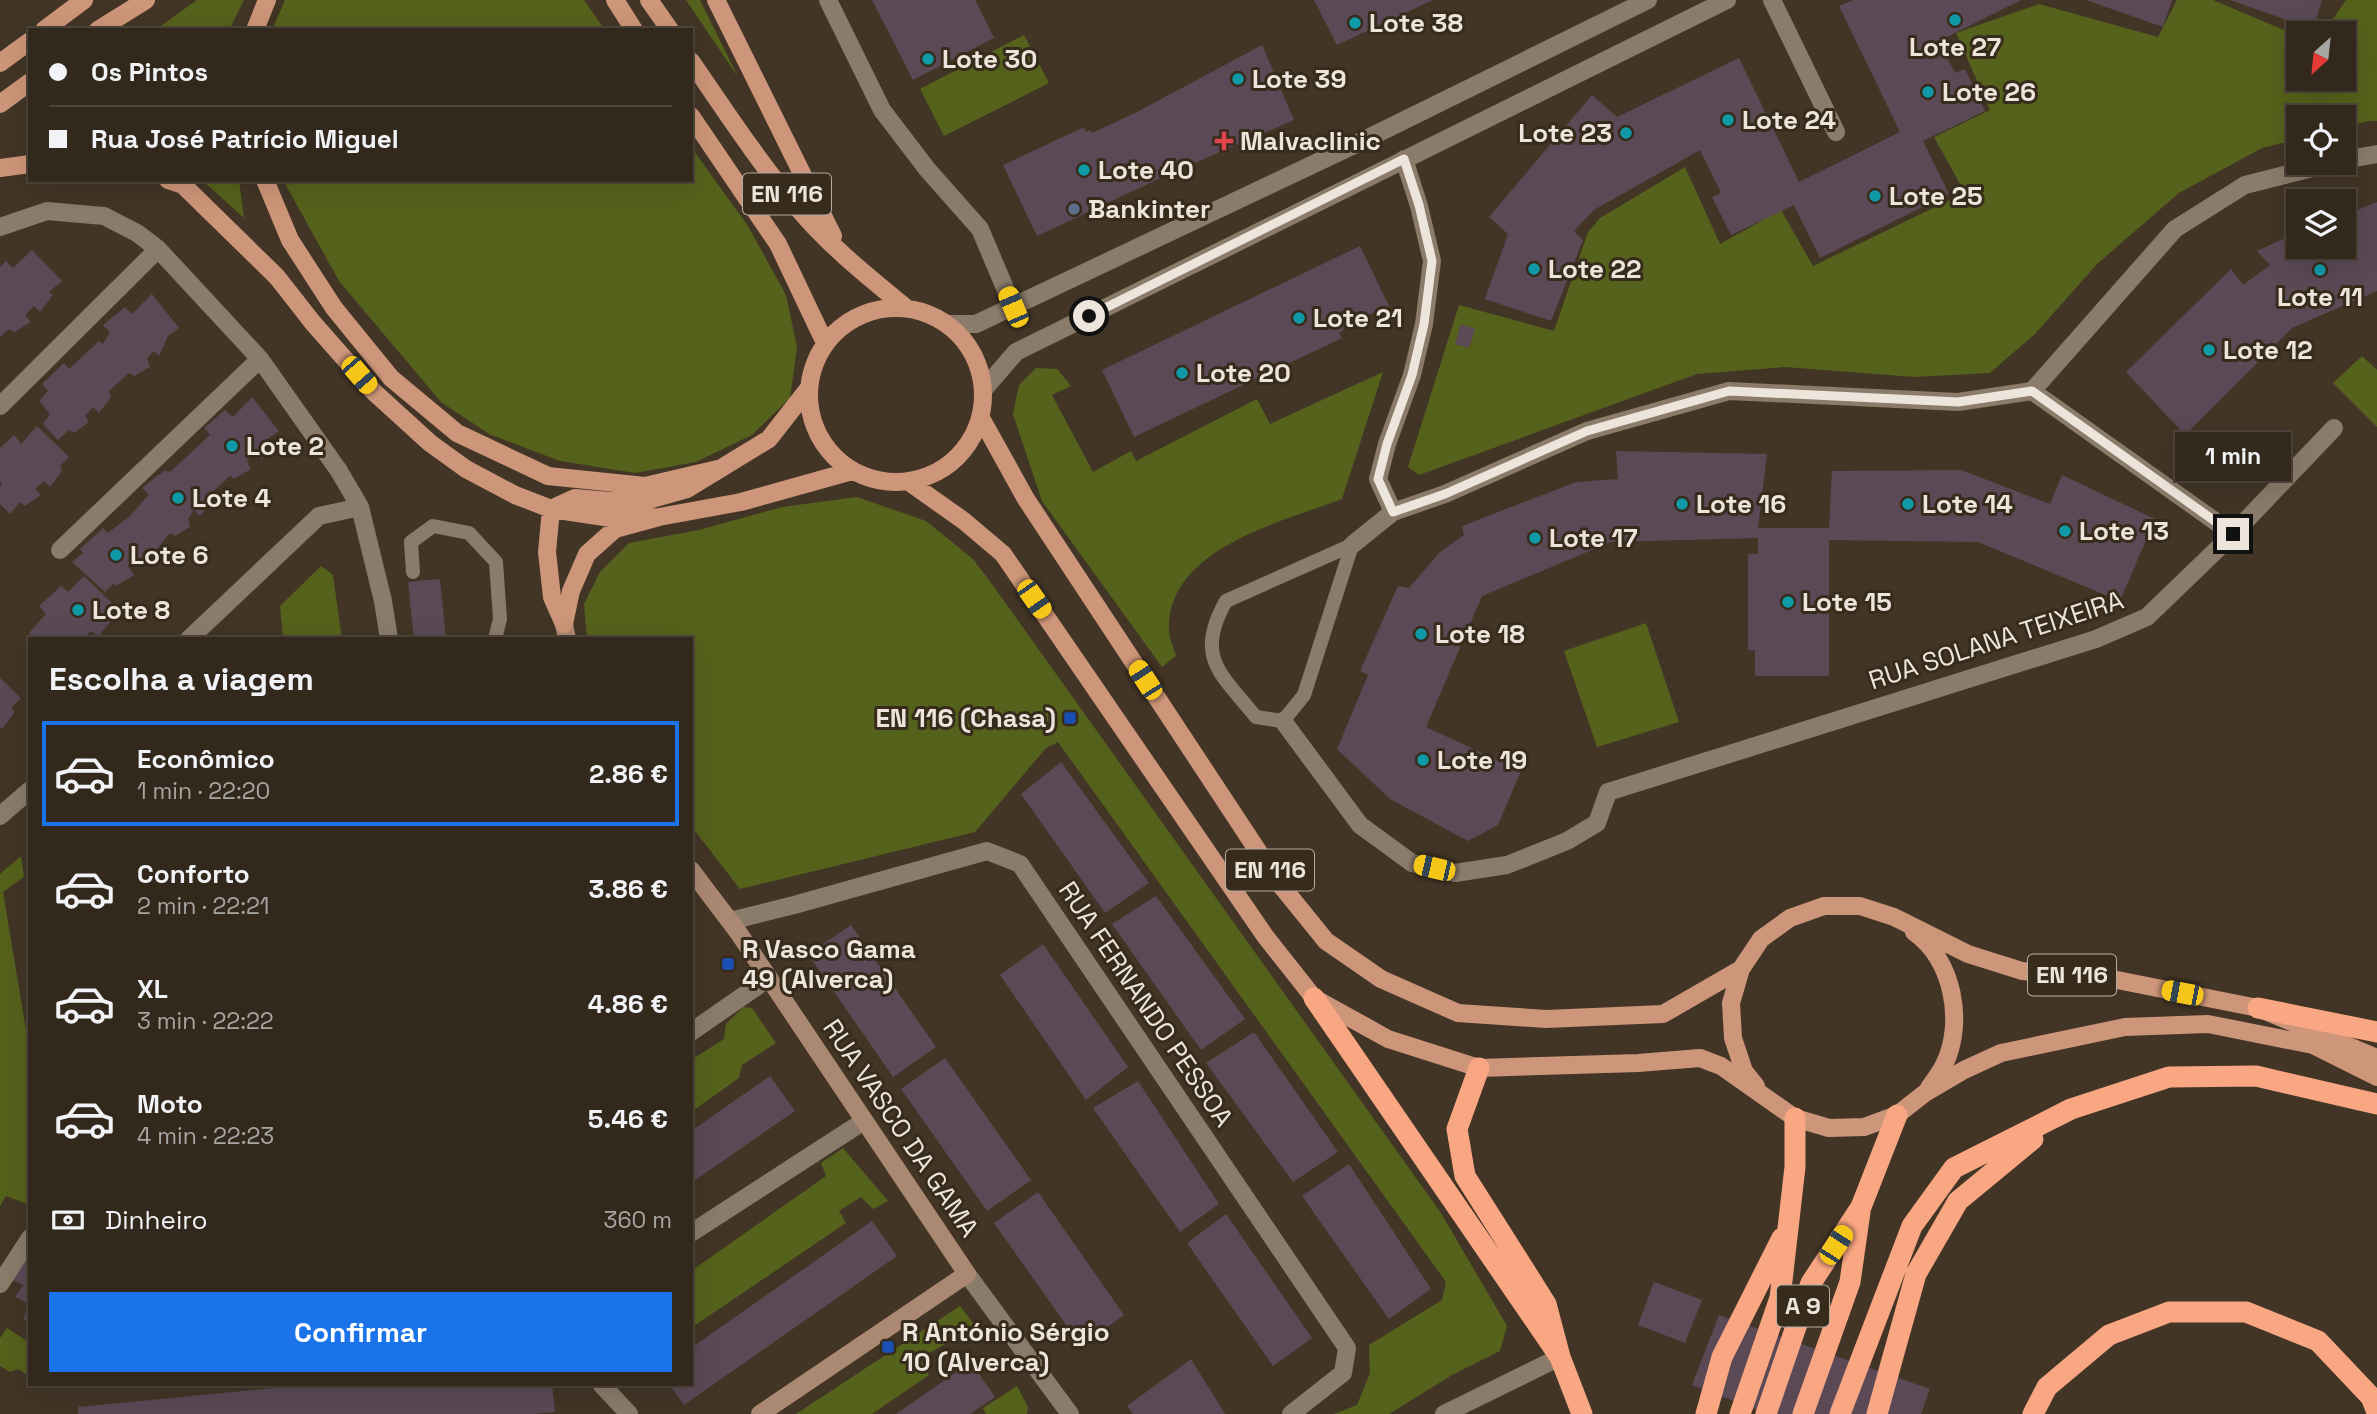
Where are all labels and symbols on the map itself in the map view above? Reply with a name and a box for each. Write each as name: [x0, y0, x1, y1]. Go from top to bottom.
place label: Lote 38: [1369, 6, 1463, 40]
marker: Lote 27: [1947, 12, 1963, 28]
marker: Lote 38: [1347, 15, 1363, 31]
north arrow: [2286, 21, 2356, 91]
place label: Lote 27: [1909, 30, 2001, 64]
place label: Lote 30: [942, 42, 1037, 76]
marker: Lote 30: [920, 51, 936, 67]
place label: Lote 39: [1252, 62, 1346, 96]
marker: Lote 39: [1230, 71, 1246, 87]
place label: Lote 26: [1942, 75, 2036, 109]
marker: Lote 26: [1920, 84, 1936, 100]
place label: Lote 24: [1742, 103, 1836, 137]
marker: Lote 24: [1720, 112, 1736, 128]
place label: Lote 23: [1518, 116, 1612, 150]
place label: Malvaclinic: [1240, 124, 1381, 158]
marker: Lote 23: [1618, 125, 1634, 141]
marker: Malvaclinic: [1214, 131, 1234, 151]
place label: Lote 40: [1098, 153, 1194, 187]
marker: Lote 40: [1076, 162, 1092, 178]
road number: EN 116: [743, 174, 831, 214]
place label: Lote 25: [1889, 179, 1983, 213]
marker: Lote 25: [1867, 188, 1883, 204]
place label: Bankinter: [1088, 192, 1210, 226]
marker: Bankinter: [1066, 201, 1082, 217]
place label: Lote 22: [1548, 252, 1641, 286]
marker: Lote 22: [1526, 261, 1542, 277]
marker: Lote 11: [2312, 262, 2328, 278]
place label: Lote 11: [2277, 280, 2363, 314]
car: [996, 284, 1031, 330]
route start: [1073, 300, 1105, 332]
place label: Lote 21: [1313, 301, 1403, 335]
marker: Lote 21: [1291, 310, 1307, 326]
place label: Lote 12: [2223, 333, 2313, 367]
marker: Lote 12: [2201, 342, 2217, 358]
car: [338, 352, 381, 398]
place label: Lote 20: [1196, 356, 1291, 390]
marker: Lote 20: [1174, 365, 1190, 381]
place label: Lote 2: [246, 429, 324, 463]
callout: 1 min: [2175, 433, 2291, 482]
marker: Lote 2: [224, 438, 240, 454]
place label: Lote 4: [192, 481, 271, 515]
place label: Lote 16: [1696, 487, 1786, 521]
place label: Lote 14: [1922, 487, 2013, 521]
marker: Lote 4: [170, 490, 186, 506]
marker: Lote 16: [1674, 496, 1690, 512]
marker: Lote 14: [1900, 496, 1916, 512]
place label: Lote 13: [2079, 514, 2169, 548]
route end: [2217, 518, 2249, 550]
place label: Lote 17: [1549, 521, 1638, 555]
marker: Lote 13: [2057, 523, 2073, 539]
marker: Lote 17: [1527, 530, 1543, 546]
place label: Lote 6: [130, 538, 209, 572]
marker: Lote 6: [108, 547, 124, 563]
car: [1014, 576, 1055, 622]
street label: RUA SOLANA TEIXEIRA: [1864, 583, 2128, 697]
place label: Lote 15: [1802, 585, 1892, 619]
place label: Lote 8: [92, 593, 170, 627]
marker: Lote 15: [1780, 594, 1796, 610]
marker: Lote 8: [70, 602, 86, 618]
place label: Lote 18: [1435, 617, 1525, 651]
marker: Lote 18: [1413, 626, 1429, 642]
car: [1125, 657, 1166, 703]
place label: EN 116 (Chasa): [875, 701, 1056, 735]
marker: EN 116 (Chasa): [1062, 710, 1078, 726]
place label: Lote 19: [1437, 743, 1527, 777]
marker: Lote 19: [1415, 752, 1431, 768]
road number: EN 116: [1226, 850, 1314, 890]
car: [1412, 853, 1457, 883]
street label: RUA FERNANDO PESSOA: [1051, 875, 1241, 1133]
place label: R Vasco Gama 49 (Alverca): [742, 932, 916, 996]
road number: EN 116: [2028, 954, 2116, 995]
marker: R Vasco Gama 49 (Alverca): [720, 956, 736, 972]
car: [2160, 979, 2205, 1007]
street label: RUA VASCO DA GAMA: [815, 1013, 987, 1243]
car: [1816, 1222, 1857, 1268]
road number: A 9: [1777, 1286, 1829, 1326]
place label: R António Sérgio 10 (Alverca): [902, 1315, 1110, 1379]
marker: R António Sérgio 10 (Alverca): [880, 1339, 896, 1355]

